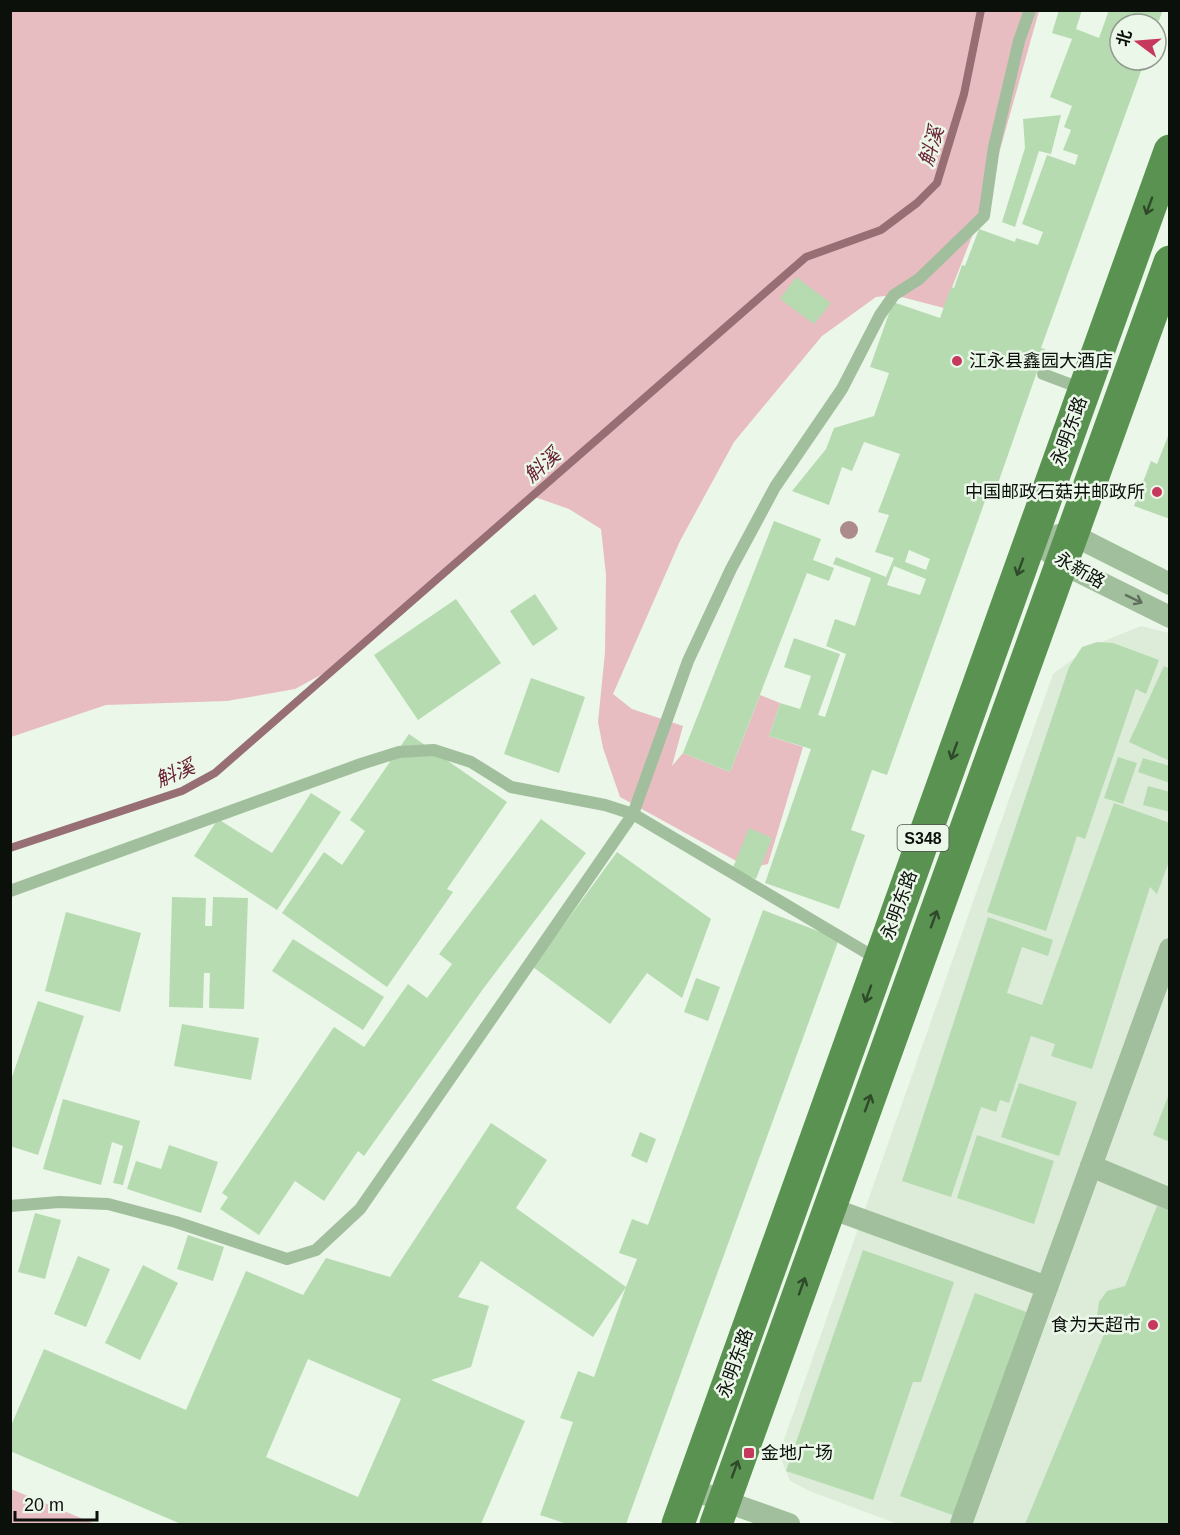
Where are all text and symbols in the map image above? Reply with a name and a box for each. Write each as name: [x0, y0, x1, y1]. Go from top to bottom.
north arrow: [1108, 12, 1168, 72]
text: 北: [1114, 28, 1134, 48]
water label: 斛溪: [915, 122, 948, 168]
one-way arrow: [1143, 196, 1154, 214]
place label: 江永县鑫园大酒店: [969, 351, 1113, 371]
marker: 江永县鑫园大酒店: [950, 354, 964, 368]
street label: 永明东路: [1047, 394, 1091, 468]
water label: 斛溪: [520, 442, 566, 486]
place label: 中国邮政石菇井邮政所: [965, 482, 1145, 502]
marker: 中国邮政石菇井邮政所: [1150, 485, 1164, 499]
street label: 永新路: [1052, 548, 1108, 592]
one-way arrow: [1014, 557, 1025, 576]
one-way arrow: [1124, 594, 1142, 605]
one-way arrow: [948, 741, 959, 760]
water label: 斛溪: [152, 754, 200, 791]
road number: S348: [898, 825, 948, 851]
street label: 永明东路: [877, 868, 921, 942]
one-way arrow: [930, 910, 941, 929]
one-way arrow: [861, 984, 872, 1003]
one-way arrow: [863, 1094, 874, 1113]
one-way arrow: [797, 1277, 808, 1296]
place label: 食为天超市: [1051, 1315, 1141, 1335]
marker: 食为天超市: [1146, 1318, 1160, 1332]
street label: 永明东路: [713, 1326, 757, 1400]
place label: 金地广场: [761, 1443, 833, 1463]
marker: 金地广场: [742, 1446, 756, 1460]
one-way arrow: [731, 1461, 742, 1479]
scale bar: [15, 1484, 98, 1522]
text: 20 m: [24, 1495, 64, 1515]

